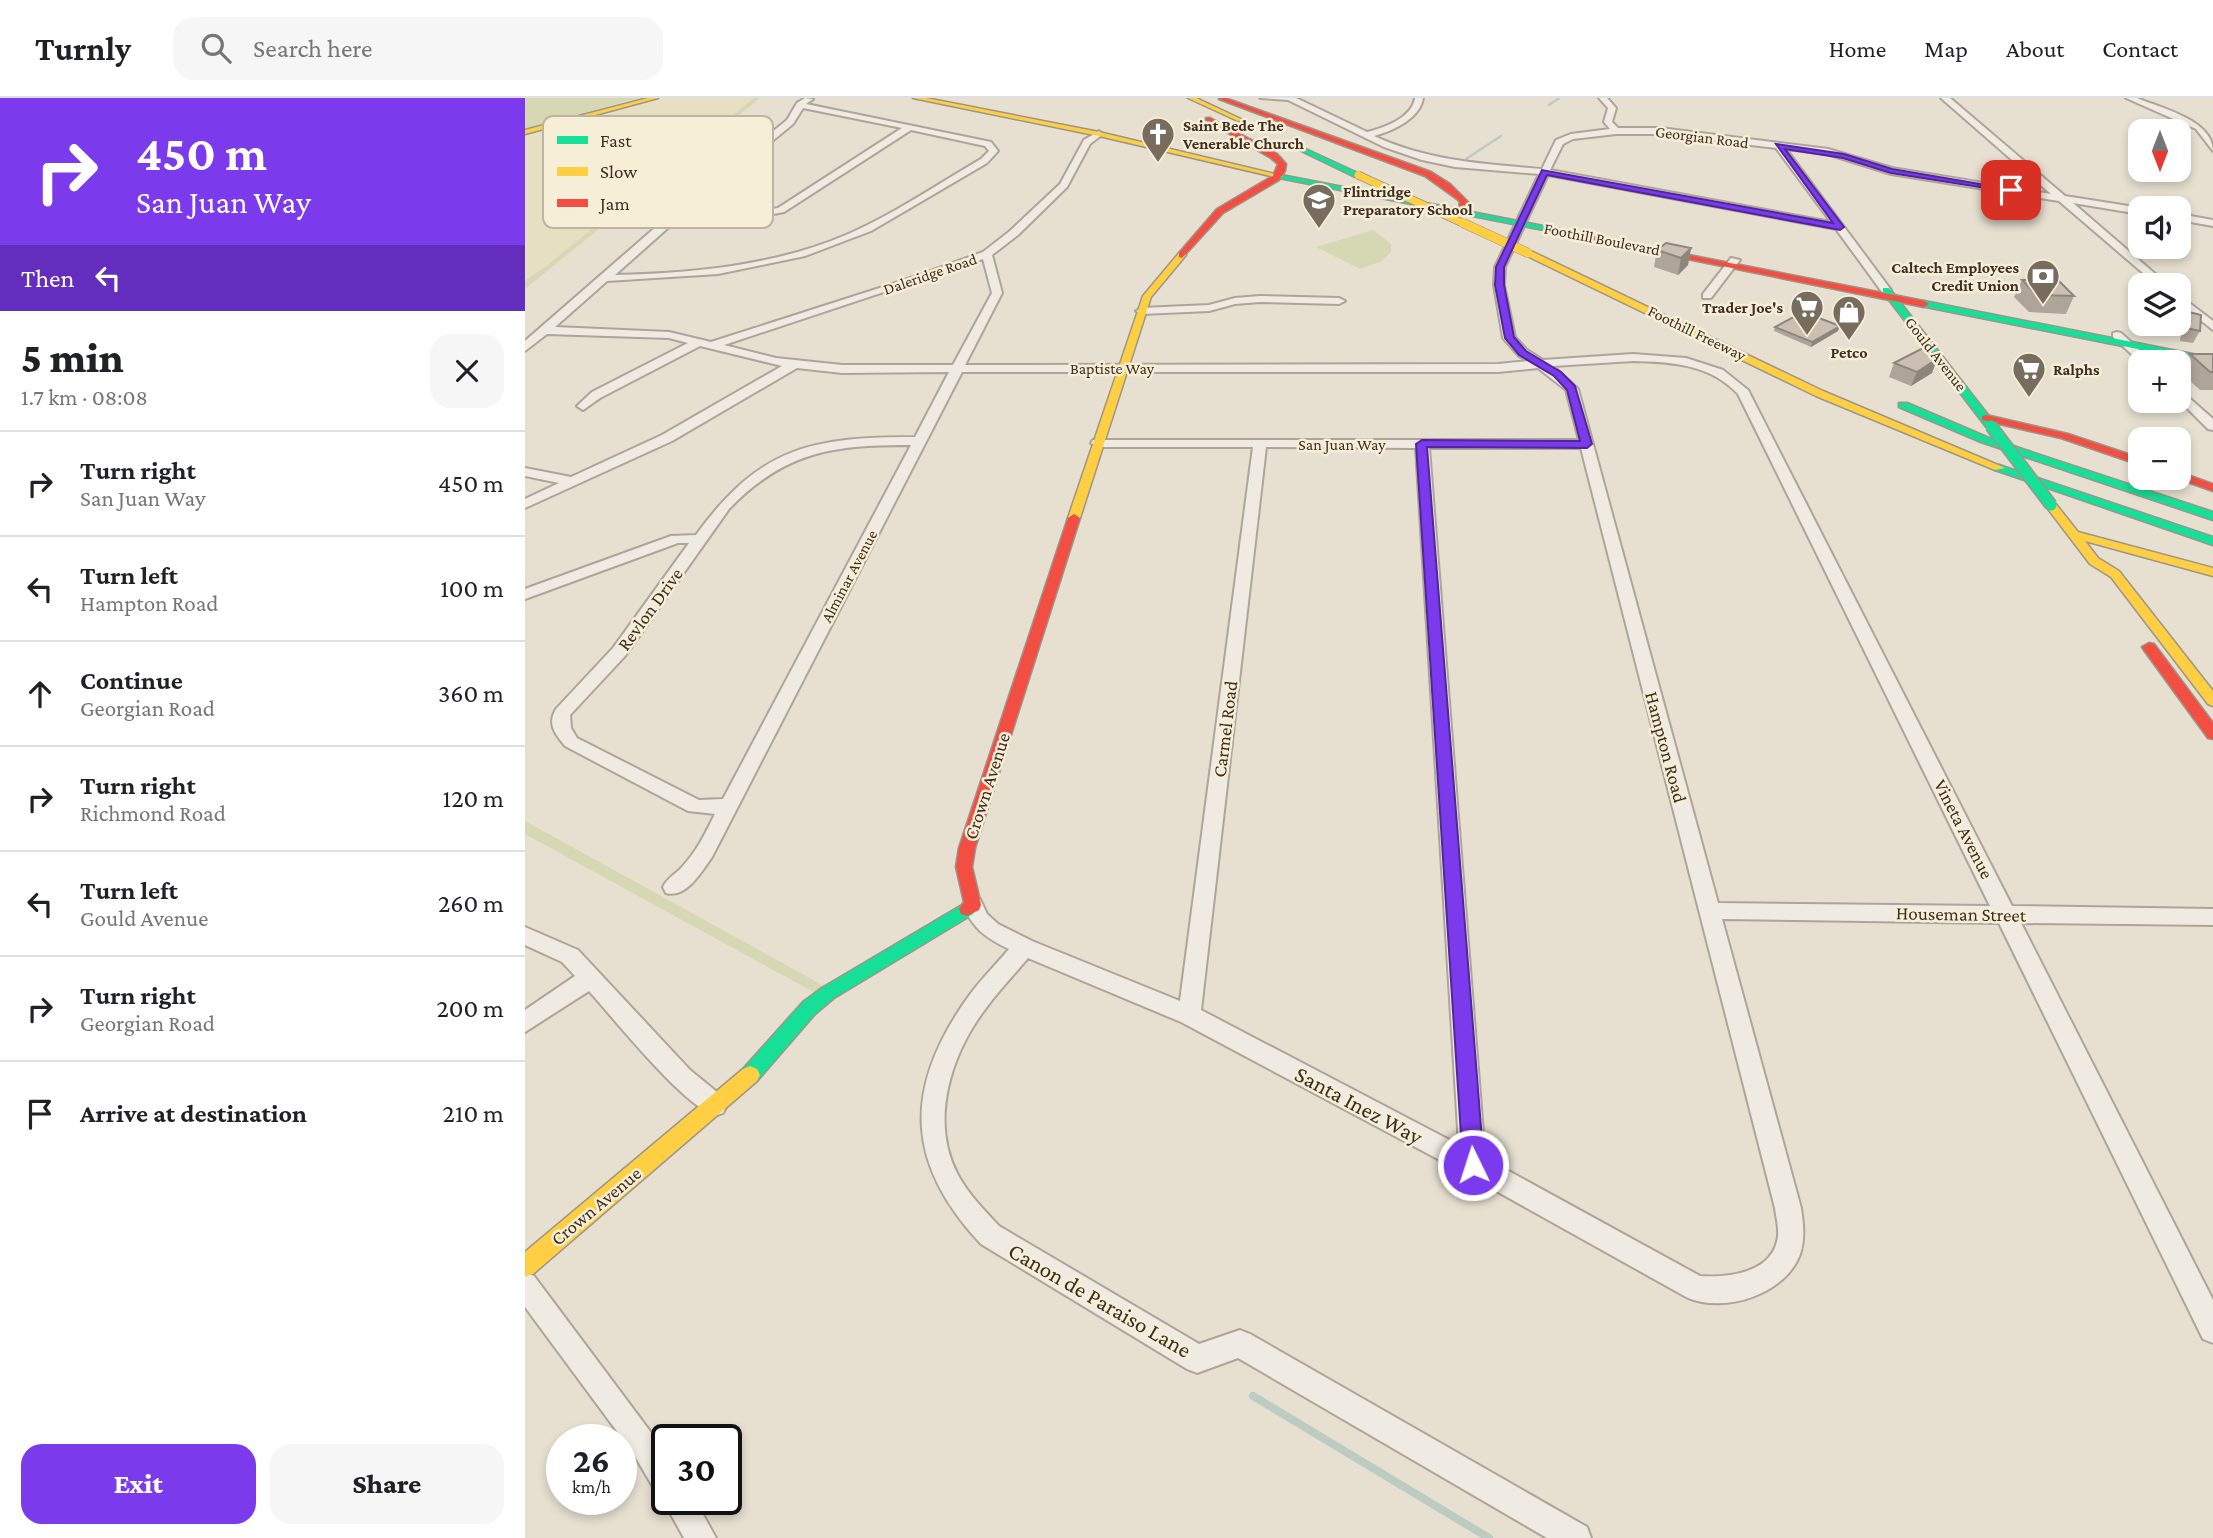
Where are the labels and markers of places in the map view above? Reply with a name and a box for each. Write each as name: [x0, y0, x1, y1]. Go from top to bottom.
church icon: Saint Bede The Venerable Church: [1139, 115, 1177, 164]
place label: Saint Bede The Venerable Church: [1182, 117, 1304, 152]
pin: [1981, 160, 2041, 220]
school or university icon: Flintridge Preparatory School: [1300, 181, 1338, 230]
place label: Flintridge Preparatory School: [1343, 183, 1473, 218]
bank icon: Caltech Employees Credit Union: [2024, 257, 2062, 306]
place label: Caltech Employees Credit Union: [1891, 259, 2019, 294]
supermarket icon: Trader Joe's: [1788, 288, 1826, 337]
shop icon: Petco: [1830, 293, 1868, 342]
place label: Trader Joe's: [1702, 299, 1783, 316]
place label: Petco: [1830, 344, 1868, 361]
supermarket icon: Ralphs: [2010, 350, 2048, 399]
place label: Ralphs: [2053, 361, 2100, 378]

